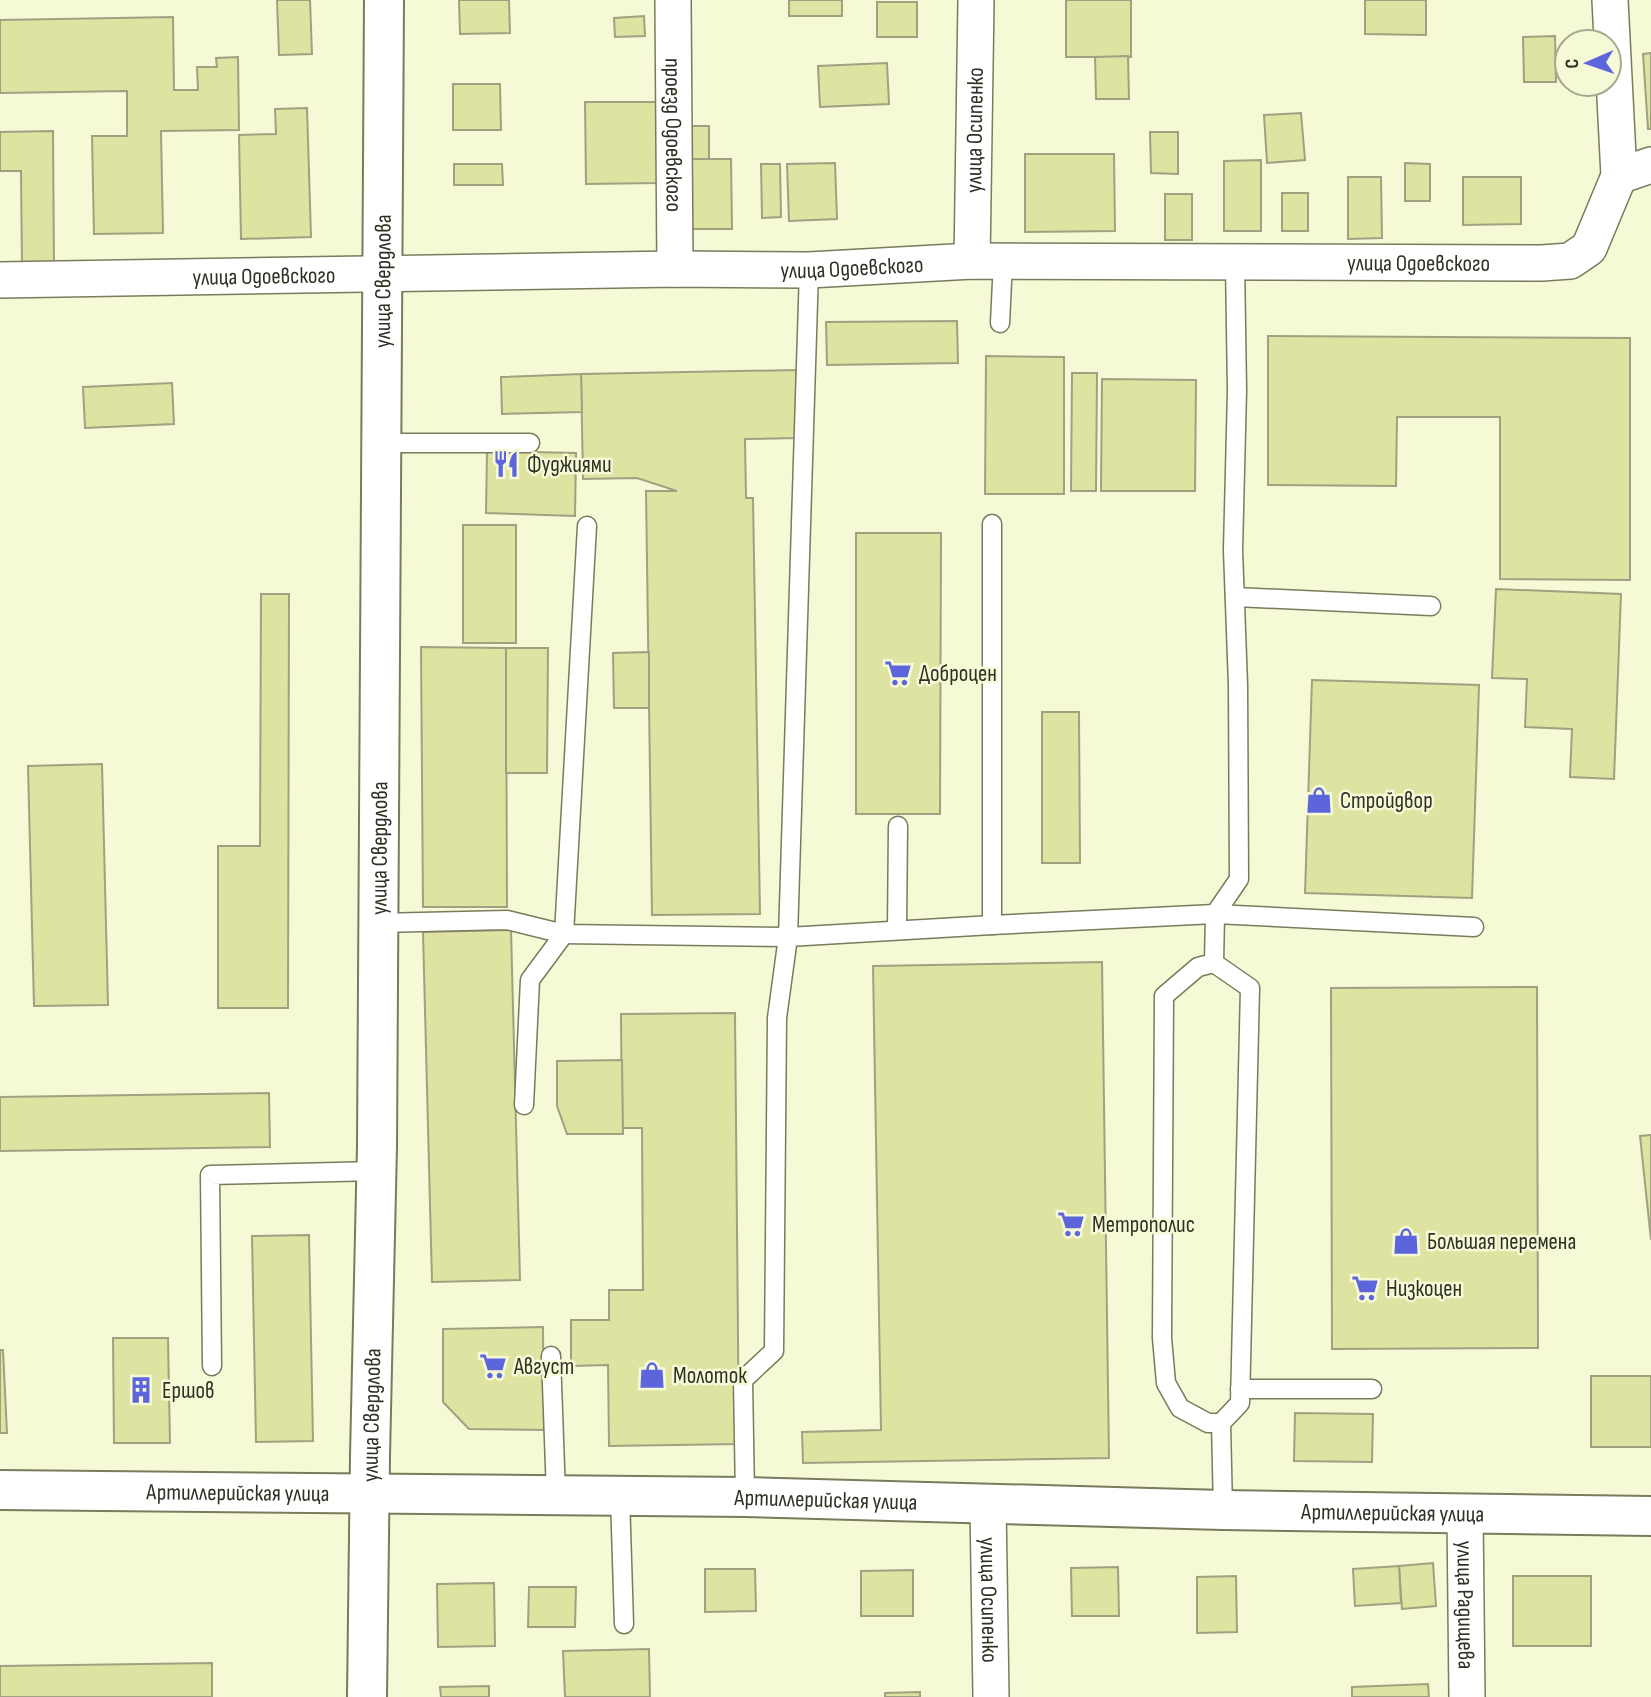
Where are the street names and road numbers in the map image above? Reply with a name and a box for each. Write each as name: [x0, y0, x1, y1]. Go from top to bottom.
street label: проезд Одоевского: [658, 58, 688, 212]
street label: улица Осипенко: [960, 67, 990, 193]
street label: улица Свердлова: [369, 214, 398, 348]
street label: улица Одоевского: [1347, 249, 1490, 278]
street label: улица Одоевского: [780, 251, 924, 285]
street label: улица Одоевского: [192, 262, 336, 292]
street label: улица Свердлова: [365, 781, 394, 915]
street label: улица Свердлова: [357, 1348, 387, 1482]
street label: Артиллерийская улица: [145, 1478, 330, 1508]
street label: Артиллерийская улица: [733, 1484, 918, 1517]
street label: Артиллерийская улица: [1300, 1498, 1484, 1529]
street label: улица Осипенко: [974, 1537, 1003, 1663]
street label: улица Радищева: [1450, 1541, 1480, 1669]

